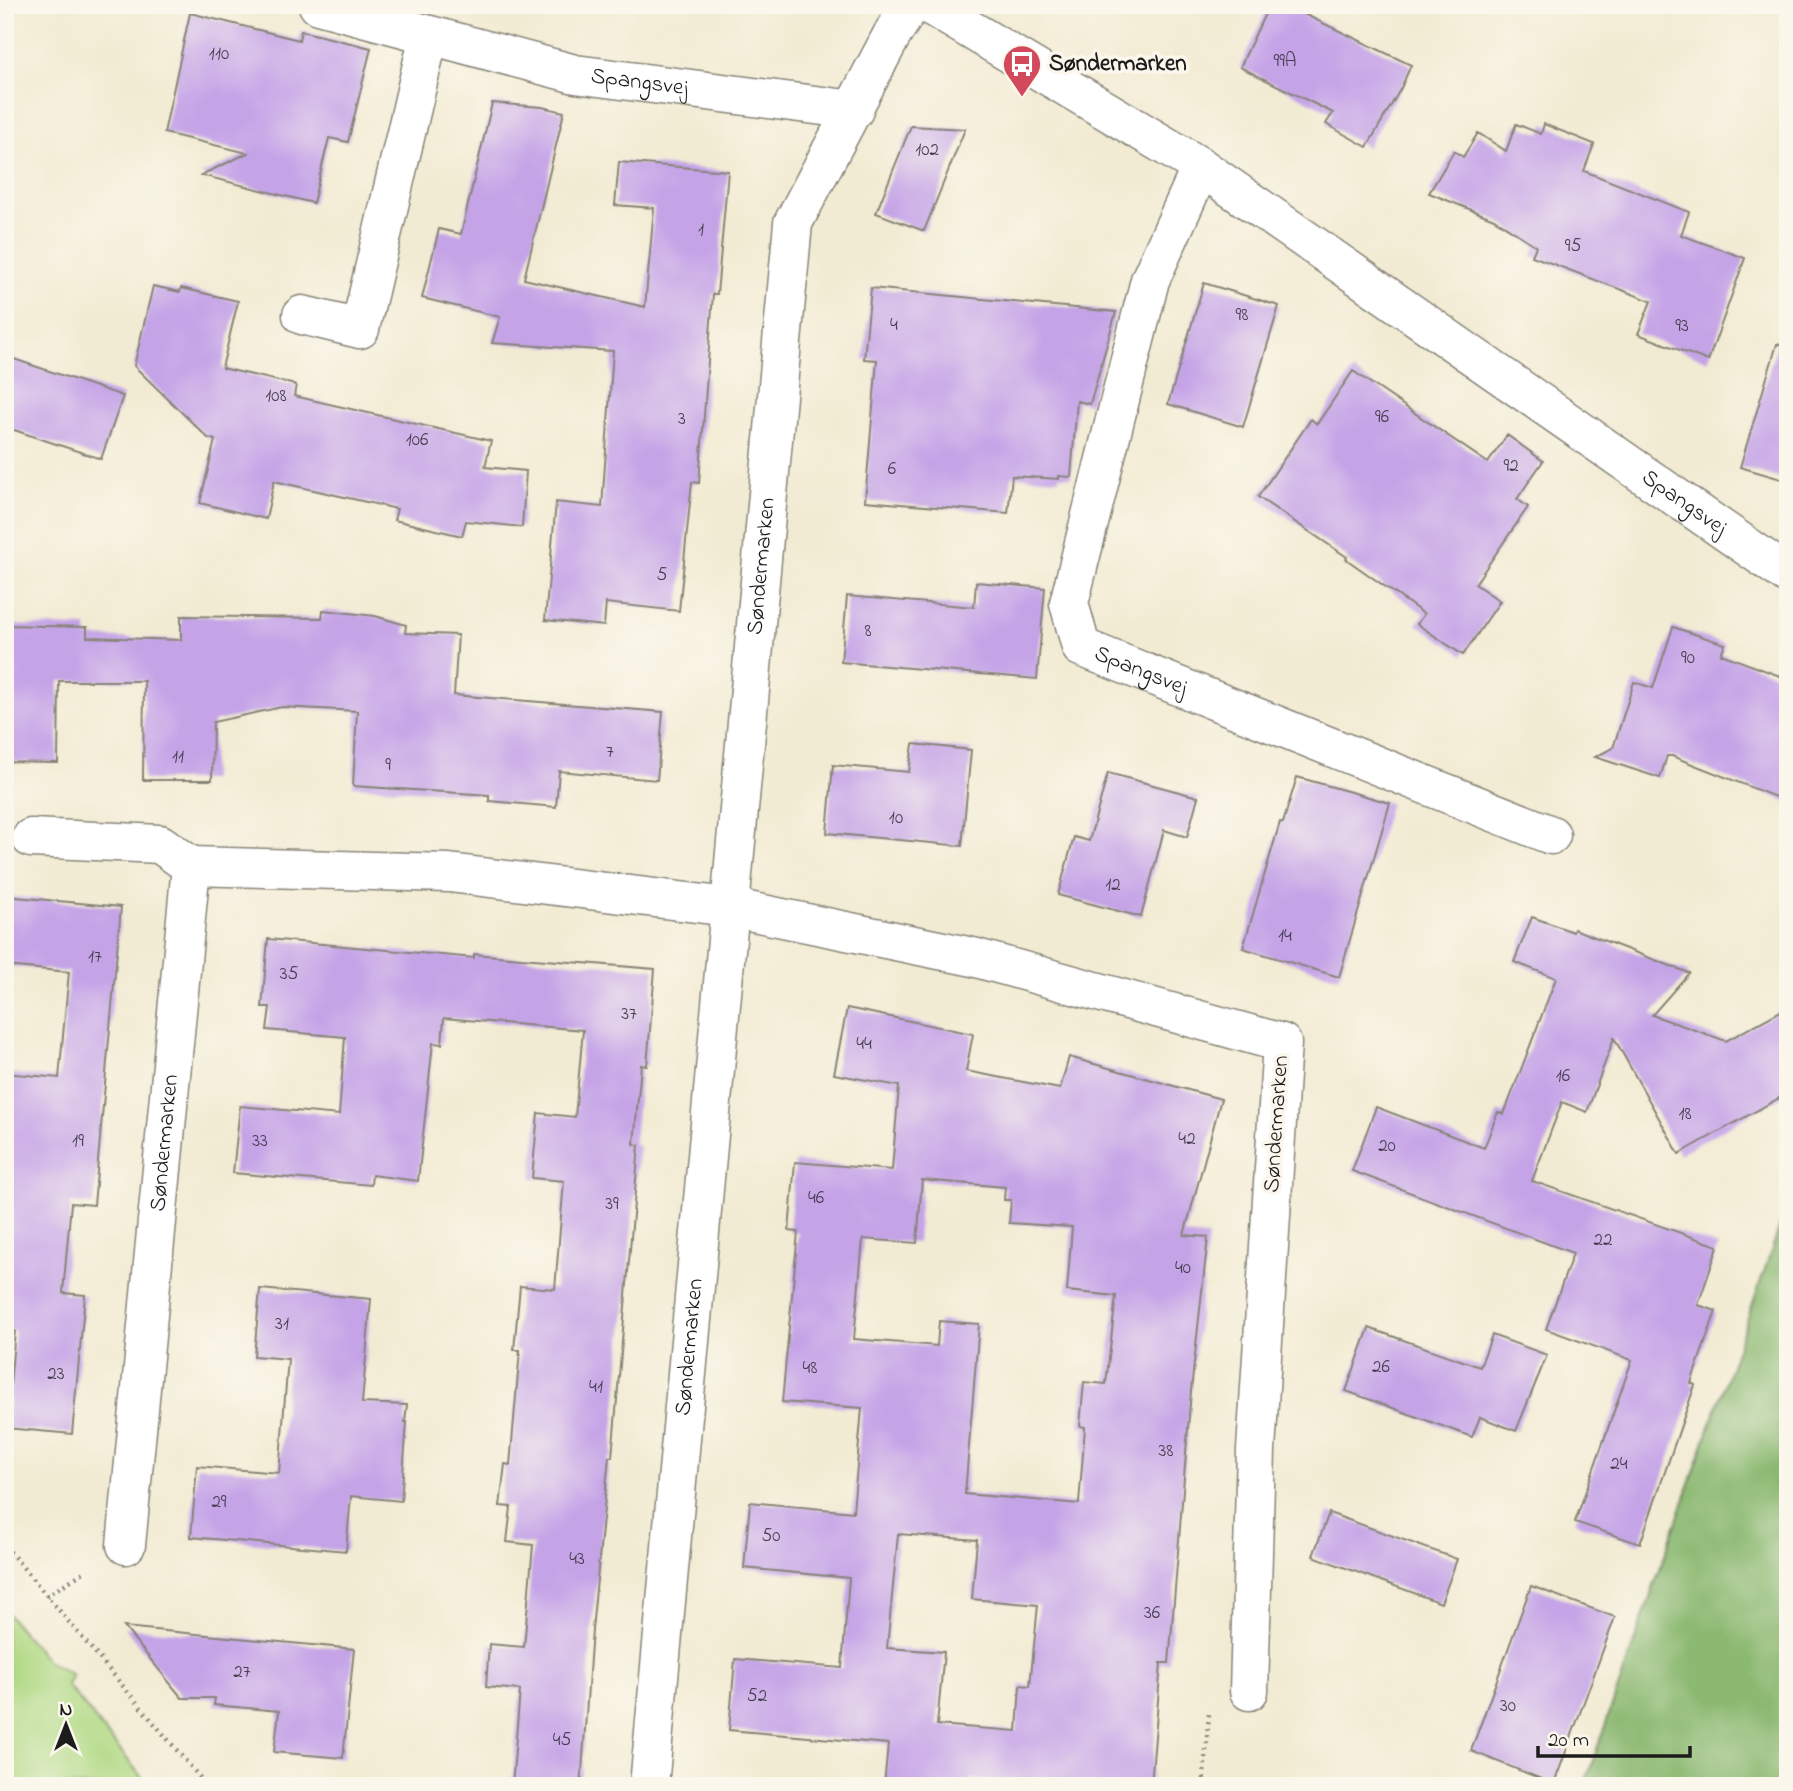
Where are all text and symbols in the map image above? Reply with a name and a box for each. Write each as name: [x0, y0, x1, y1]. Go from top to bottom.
house number: 110: [209, 41, 229, 68]
bus stop icon: Søndermarken: [1001, 43, 1043, 98]
place label: Søndermarken: [1049, 48, 1187, 81]
house number: 99A: [1273, 48, 1297, 75]
street label: Spangsvej: [589, 60, 691, 105]
house number: 102: [915, 137, 939, 164]
house number: 1: [698, 217, 704, 244]
house number: 95: [1565, 233, 1581, 260]
house number: 98: [1236, 302, 1248, 329]
house number: 4: [890, 312, 898, 339]
house number: 93: [1675, 313, 1689, 340]
house number: 108: [265, 383, 287, 410]
house number: 96: [1375, 404, 1389, 431]
house number: 3: [678, 406, 686, 433]
house number: 106: [406, 427, 428, 454]
house number: 92: [1503, 453, 1519, 480]
house number: 6: [888, 456, 896, 483]
street label: Spangsvej: [1635, 461, 1735, 545]
street label: Søndermarken: [739, 496, 784, 636]
house number: 5: [657, 562, 668, 589]
house number: 8: [864, 618, 872, 645]
street label: Spangsvej: [1089, 637, 1194, 705]
house number: 90: [1681, 645, 1695, 672]
house number: 7: [606, 739, 614, 766]
house number: 11: [172, 744, 184, 771]
house number: 9: [385, 752, 391, 779]
house number: 10: [889, 805, 903, 832]
house number: 12: [1105, 872, 1121, 899]
house number: 14: [1278, 923, 1292, 950]
house number: 17: [88, 944, 102, 971]
house number: 35: [280, 961, 298, 988]
house number: 37: [621, 1001, 637, 1028]
house number: 44: [856, 1031, 872, 1058]
street label: Søndermarken: [1256, 1054, 1298, 1194]
house number: 16: [1556, 1063, 1570, 1090]
street label: Søndermarken: [142, 1073, 187, 1213]
house number: 18: [1678, 1101, 1692, 1128]
house number: 42: [1178, 1126, 1196, 1153]
house number: 19: [72, 1128, 84, 1155]
house number: 33: [252, 1128, 268, 1155]
house number: 20: [1378, 1133, 1396, 1160]
house number: 46: [808, 1185, 824, 1212]
house number: 39: [605, 1191, 619, 1218]
house number: 22: [1594, 1227, 1612, 1254]
house number: 40: [1175, 1255, 1191, 1282]
street label: Søndermarken: [667, 1277, 712, 1417]
house number: 31: [275, 1311, 289, 1338]
house number: 26: [1372, 1354, 1390, 1381]
house number: 48: [803, 1355, 817, 1382]
house number: 23: [47, 1361, 65, 1388]
house number: 41: [589, 1374, 603, 1401]
house number: 38: [1159, 1438, 1173, 1465]
house number: 24: [1610, 1451, 1628, 1478]
house number: 29: [211, 1489, 227, 1516]
house number: 50: [761, 1523, 781, 1550]
house number: 43: [569, 1546, 585, 1573]
house number: 36: [1144, 1600, 1160, 1627]
house number: 27: [233, 1659, 251, 1686]
house number: 52: [747, 1683, 767, 1710]
north arrow: [32, 1690, 102, 1760]
house number: 30: [1500, 1693, 1516, 1720]
text: N: [60, 1697, 73, 1724]
scale bar: [1538, 1714, 1690, 1758]
text: 20 m: [1548, 1726, 1589, 1756]
house number: 45: [553, 1727, 571, 1754]

